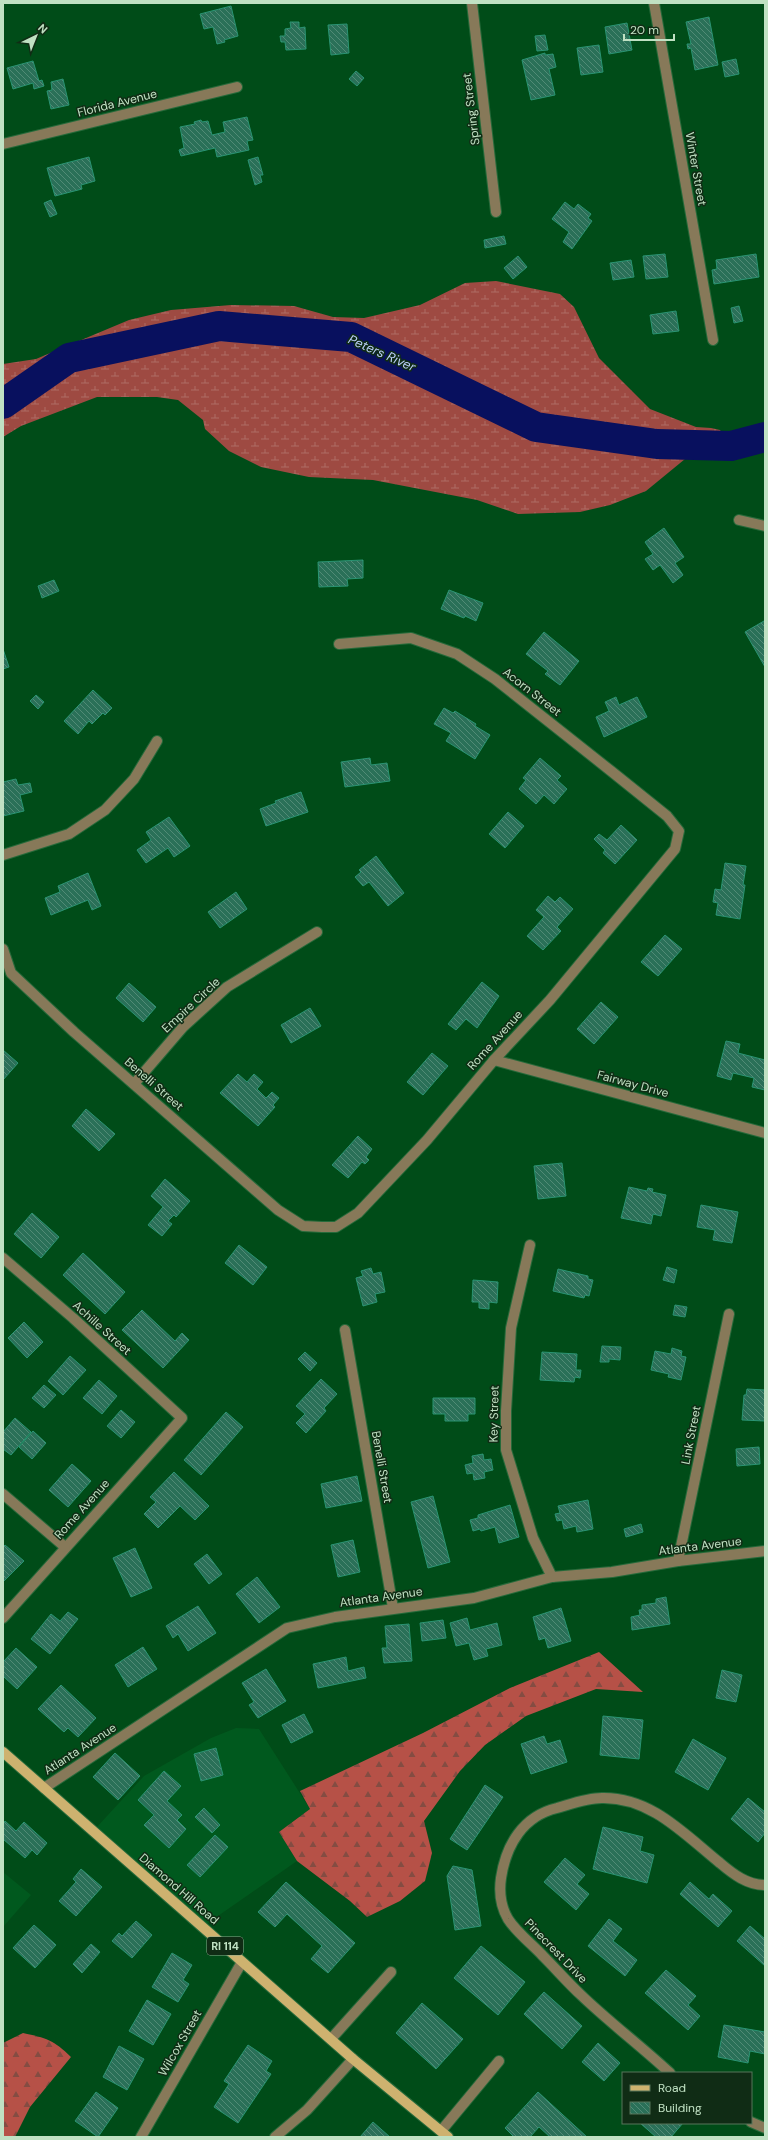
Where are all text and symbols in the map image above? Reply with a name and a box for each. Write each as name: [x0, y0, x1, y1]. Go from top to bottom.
north arrow: [16, 16, 56, 56]
scale bar: [624, 16, 674, 42]
text: N: [35, 21, 51, 37]
text: 20 m: [630, 22, 659, 38]
street label: Spring Street: [459, 72, 483, 146]
street label: Florida Avenue: [75, 85, 159, 121]
street label: Winter Street: [682, 131, 710, 207]
water label: Peters River: [346, 331, 419, 376]
street label: Acorn Street: [499, 664, 565, 720]
street label: Empire Circle: [158, 974, 224, 1036]
street label: Rome Avenue: [464, 1007, 526, 1073]
street label: Benelli Street: [121, 1054, 187, 1114]
street label: Fairway Drive: [595, 1067, 671, 1101]
street label: Achille Street: [69, 1297, 135, 1359]
street label: Key Street: [486, 1385, 503, 1443]
street label: Link Street: [677, 1404, 705, 1466]
street label: Benelli Street: [368, 1430, 396, 1505]
street label: Rome Avenue: [51, 1476, 113, 1542]
street label: Atlanta Avenue: [658, 1533, 743, 1559]
street label: Atlanta Avenue: [339, 1583, 424, 1611]
street label: Atlanta Avenue: [41, 1719, 120, 1778]
street label: Diamond Hill Road: [136, 1850, 222, 1928]
street label: Pinecrest Drive: [521, 1915, 591, 1987]
road number: RI 114: [207, 1937, 243, 1955]
street label: Wilcox Street: [155, 2007, 206, 2079]
legend: [622, 2072, 752, 2124]
text: Road: [658, 2080, 686, 2096]
text: Building: [658, 2100, 702, 2116]

